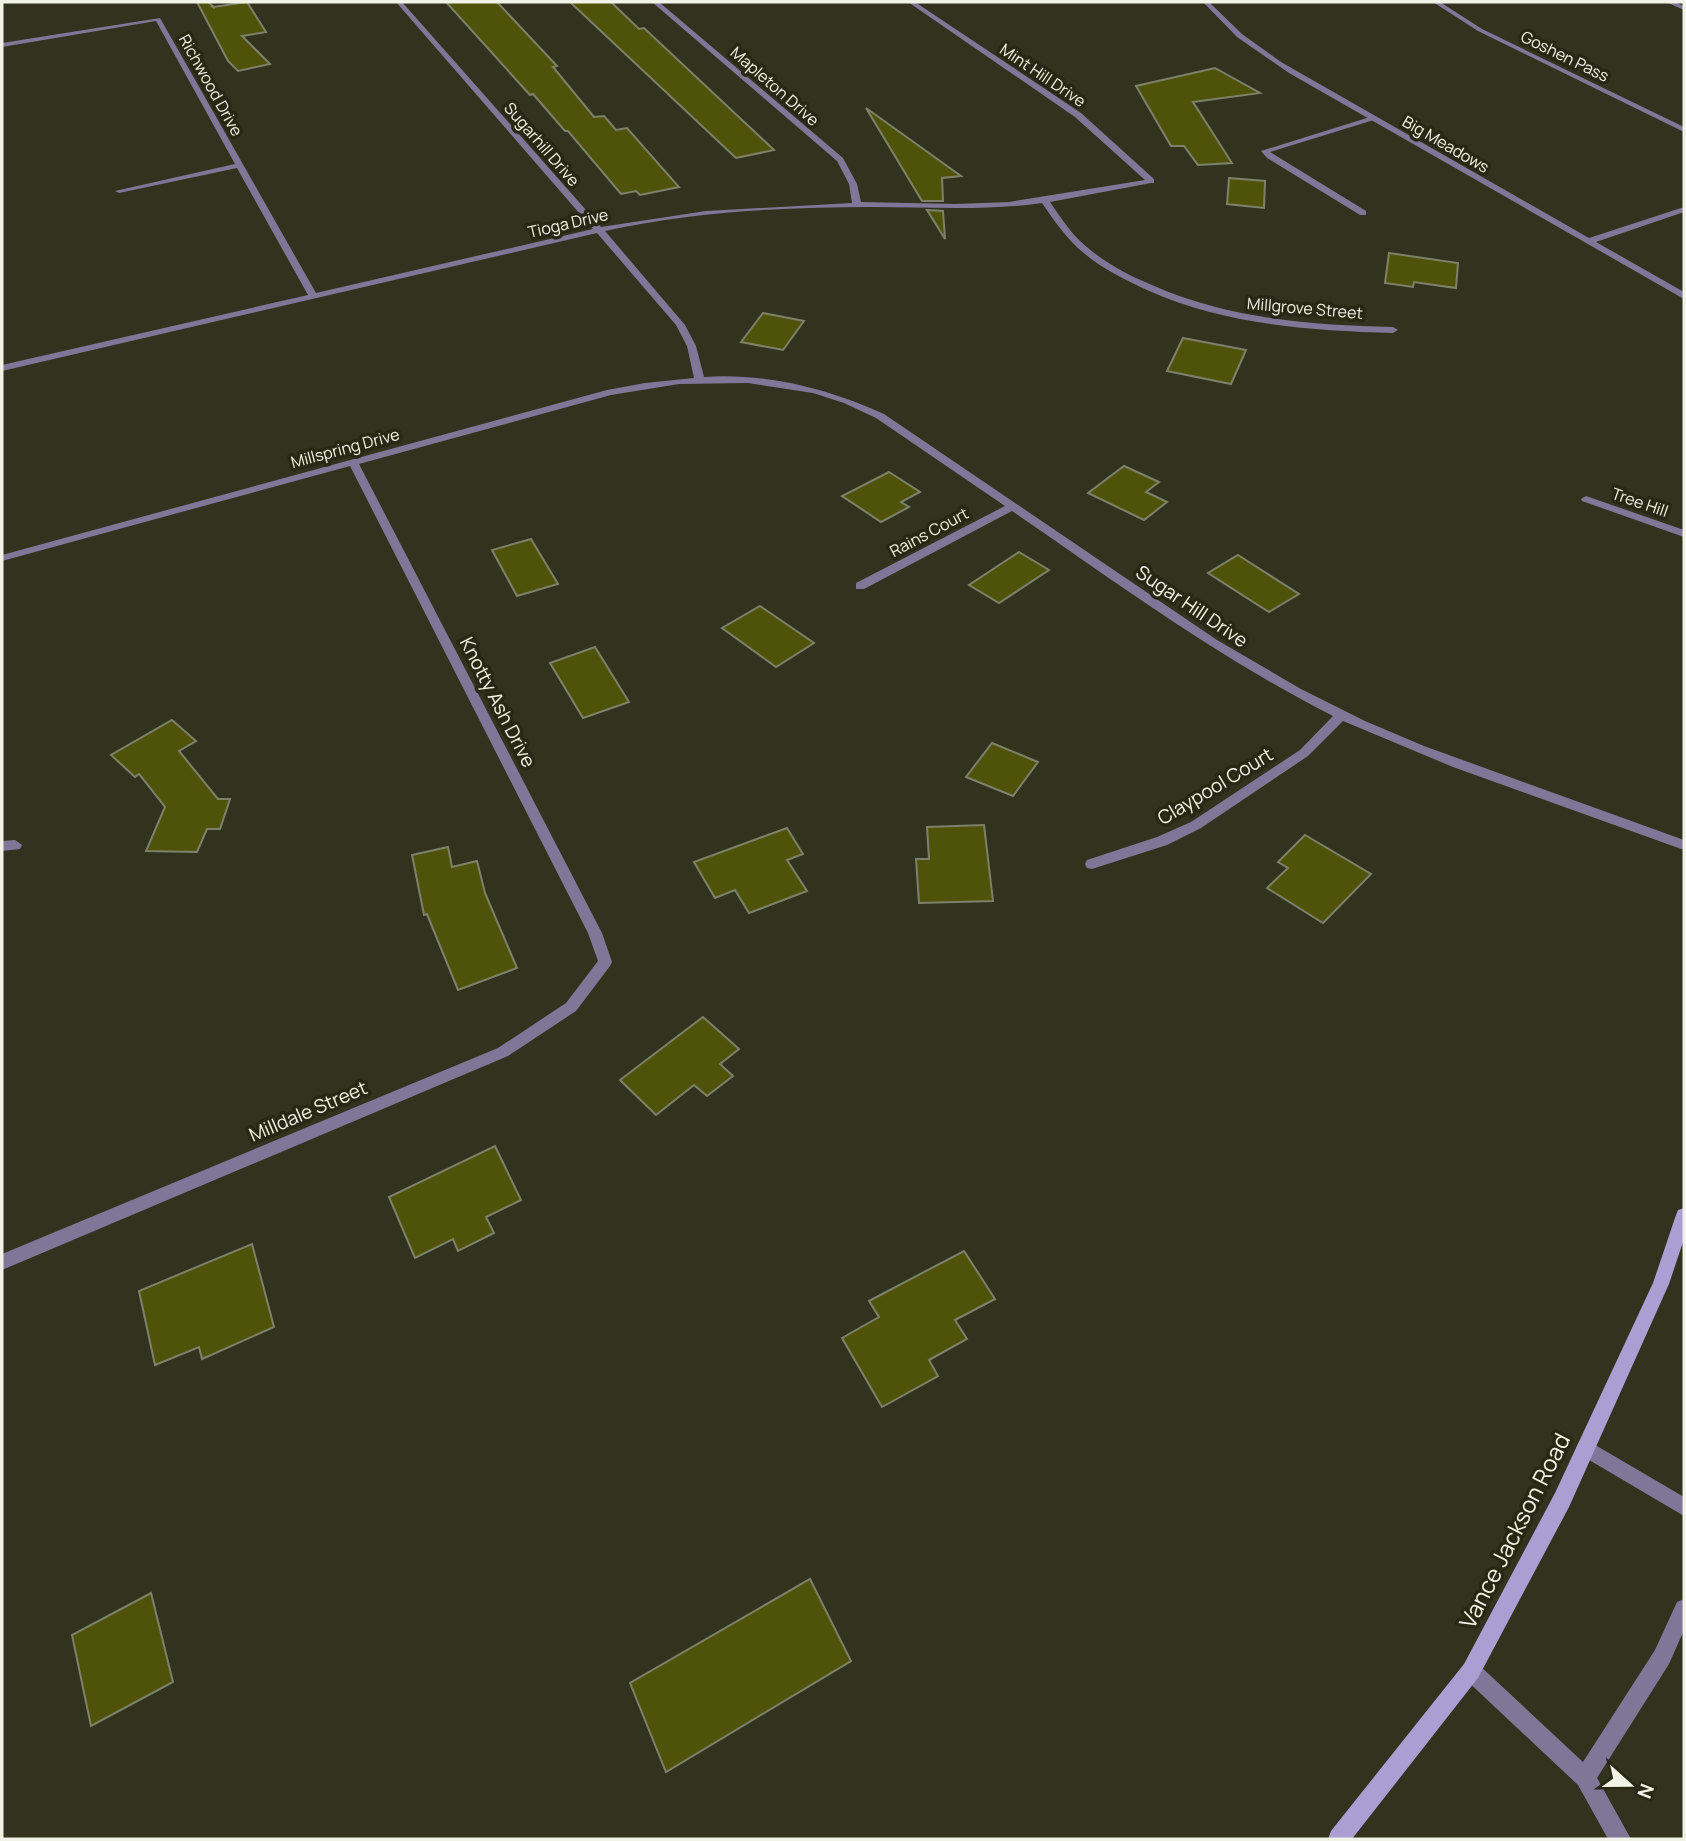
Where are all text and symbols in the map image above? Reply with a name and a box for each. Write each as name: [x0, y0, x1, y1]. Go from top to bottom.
street label: Goshen Pass: [1517, 25, 1613, 87]
street label: Richwood Drive: [174, 30, 248, 140]
street label: Mint Hill Drive: [996, 38, 1090, 112]
street label: Mapleton Drive: [726, 41, 824, 131]
street label: Sugarhill Drive: [499, 97, 585, 191]
street label: Big Meadows: [1399, 110, 1493, 178]
street label: Tioga Drive: [526, 203, 610, 243]
street label: Millgrove Street: [1246, 292, 1364, 324]
street label: Millspring Drive: [288, 423, 402, 473]
street label: Tree Hill: [1609, 482, 1671, 522]
street label: Rains Court: [886, 502, 972, 562]
street label: Sugar Hill Drive: [1131, 559, 1253, 653]
street label: Knotty Ash Drive: [454, 632, 542, 772]
street label: Claypool Court: [1152, 741, 1278, 831]
street label: Milldale Street: [245, 1074, 371, 1148]
street label: Vance Jackson Road: [1451, 1427, 1577, 1634]
north arrow: [1595, 1750, 1665, 1820]
text: N: [1631, 1780, 1660, 1802]

